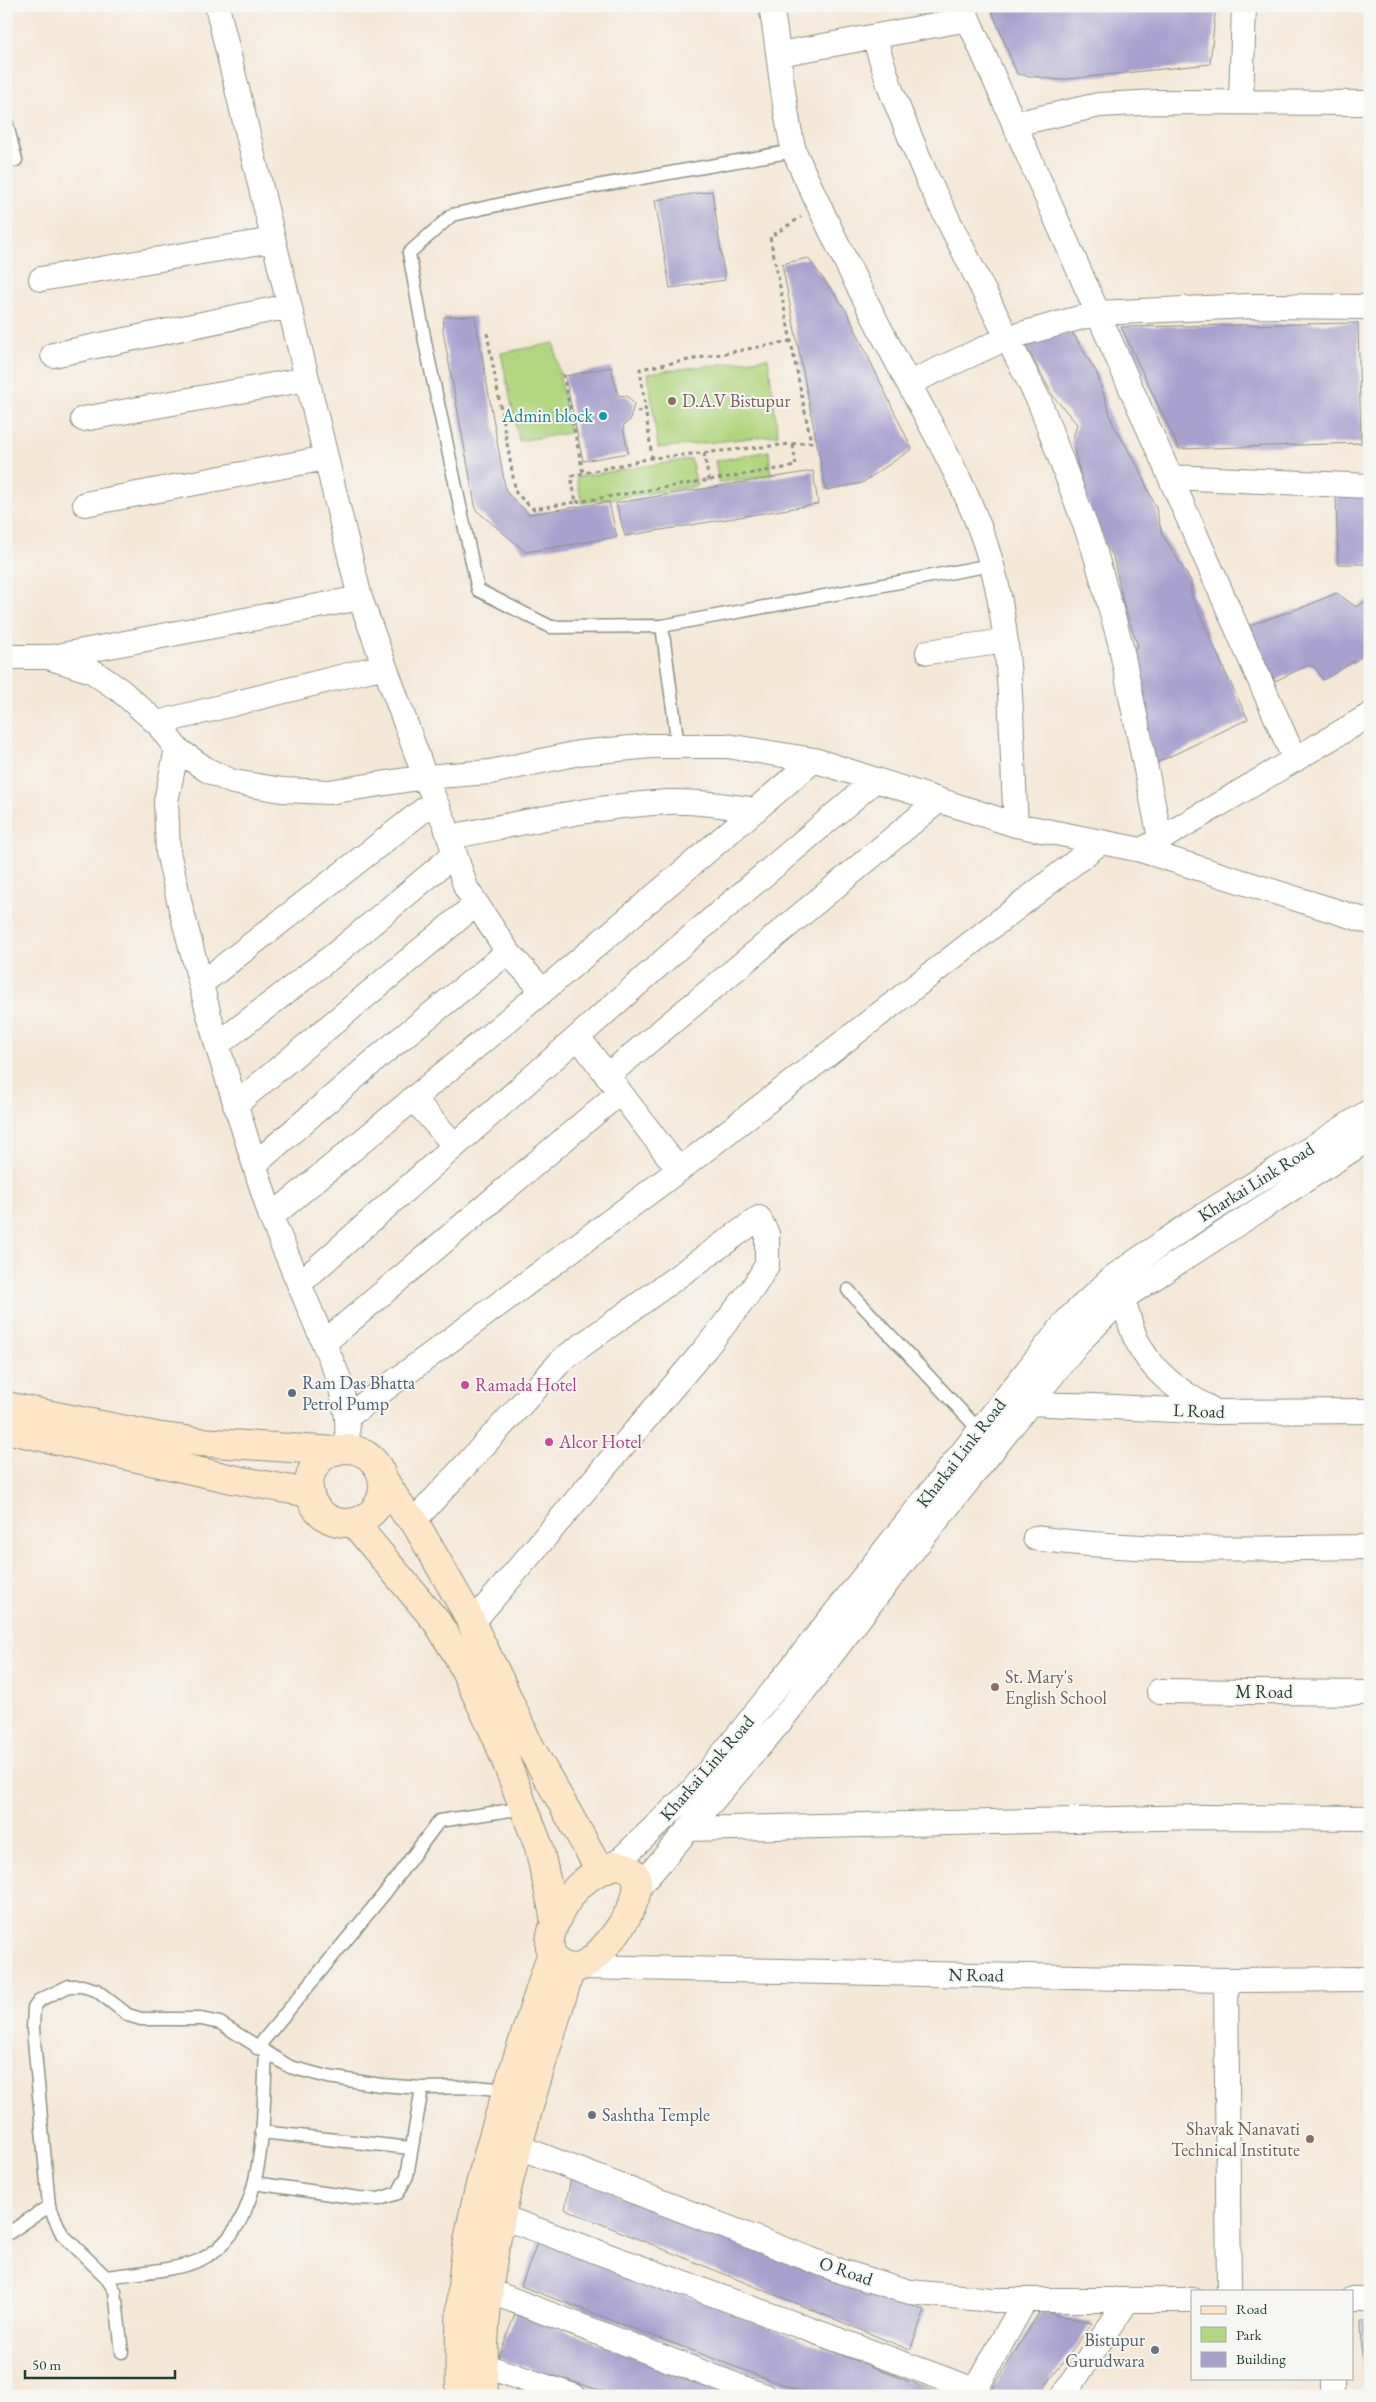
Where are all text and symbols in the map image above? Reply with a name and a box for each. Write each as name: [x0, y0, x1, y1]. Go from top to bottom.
place label: D.A.V Bistupur: [682, 389, 790, 412]
marker: D.A.V Bistupur: [666, 395, 678, 407]
place label: Admin block: [501, 404, 594, 427]
marker: Admin block: [597, 410, 609, 422]
street label: Kharkai Link Road: [1193, 1136, 1319, 1226]
place label: Ram Das Bhatta Petrol Pump: [302, 1371, 416, 1415]
place label: Ramada Hotel: [475, 1373, 577, 1396]
marker: Ramada Hotel: [459, 1379, 471, 1391]
marker: Ram Das Bhatta Petrol Pump: [286, 1387, 298, 1399]
street label: Kharkai Link Road: [911, 1393, 1011, 1512]
street label: L Road: [1173, 1398, 1226, 1423]
place label: Alcor Hotel: [558, 1430, 642, 1453]
marker: Alcor Hotel: [543, 1436, 555, 1448]
place label: St. Mary's English School: [1005, 1665, 1107, 1709]
street label: M Road: [1235, 1680, 1294, 1703]
marker: St. Mary's English School: [989, 1681, 1001, 1693]
street label: Kharkai Link Road: [654, 1709, 759, 1825]
street label: N Road: [948, 1963, 1005, 1986]
place label: Sashtha Temple: [602, 2103, 710, 2126]
marker: Sashtha Temple: [586, 2109, 598, 2121]
place label: Shavak Nanavati Technical Institute: [1171, 2117, 1301, 2161]
marker: Shavak Nanavati Technical Institute: [1304, 2133, 1316, 2145]
street label: O Road: [816, 2251, 877, 2291]
legend: [1191, 2290, 1354, 2380]
text: Road: [1236, 2299, 1268, 2318]
text: Park: [1236, 2325, 1263, 2344]
place label: Bistupur Gurudwara: [1065, 2328, 1146, 2372]
marker: Bistupur Gurudwara: [1149, 2344, 1161, 2356]
scale bar: [25, 2347, 175, 2379]
text: Building: [1236, 2349, 1286, 2368]
text: 50 m: [32, 2355, 61, 2374]

